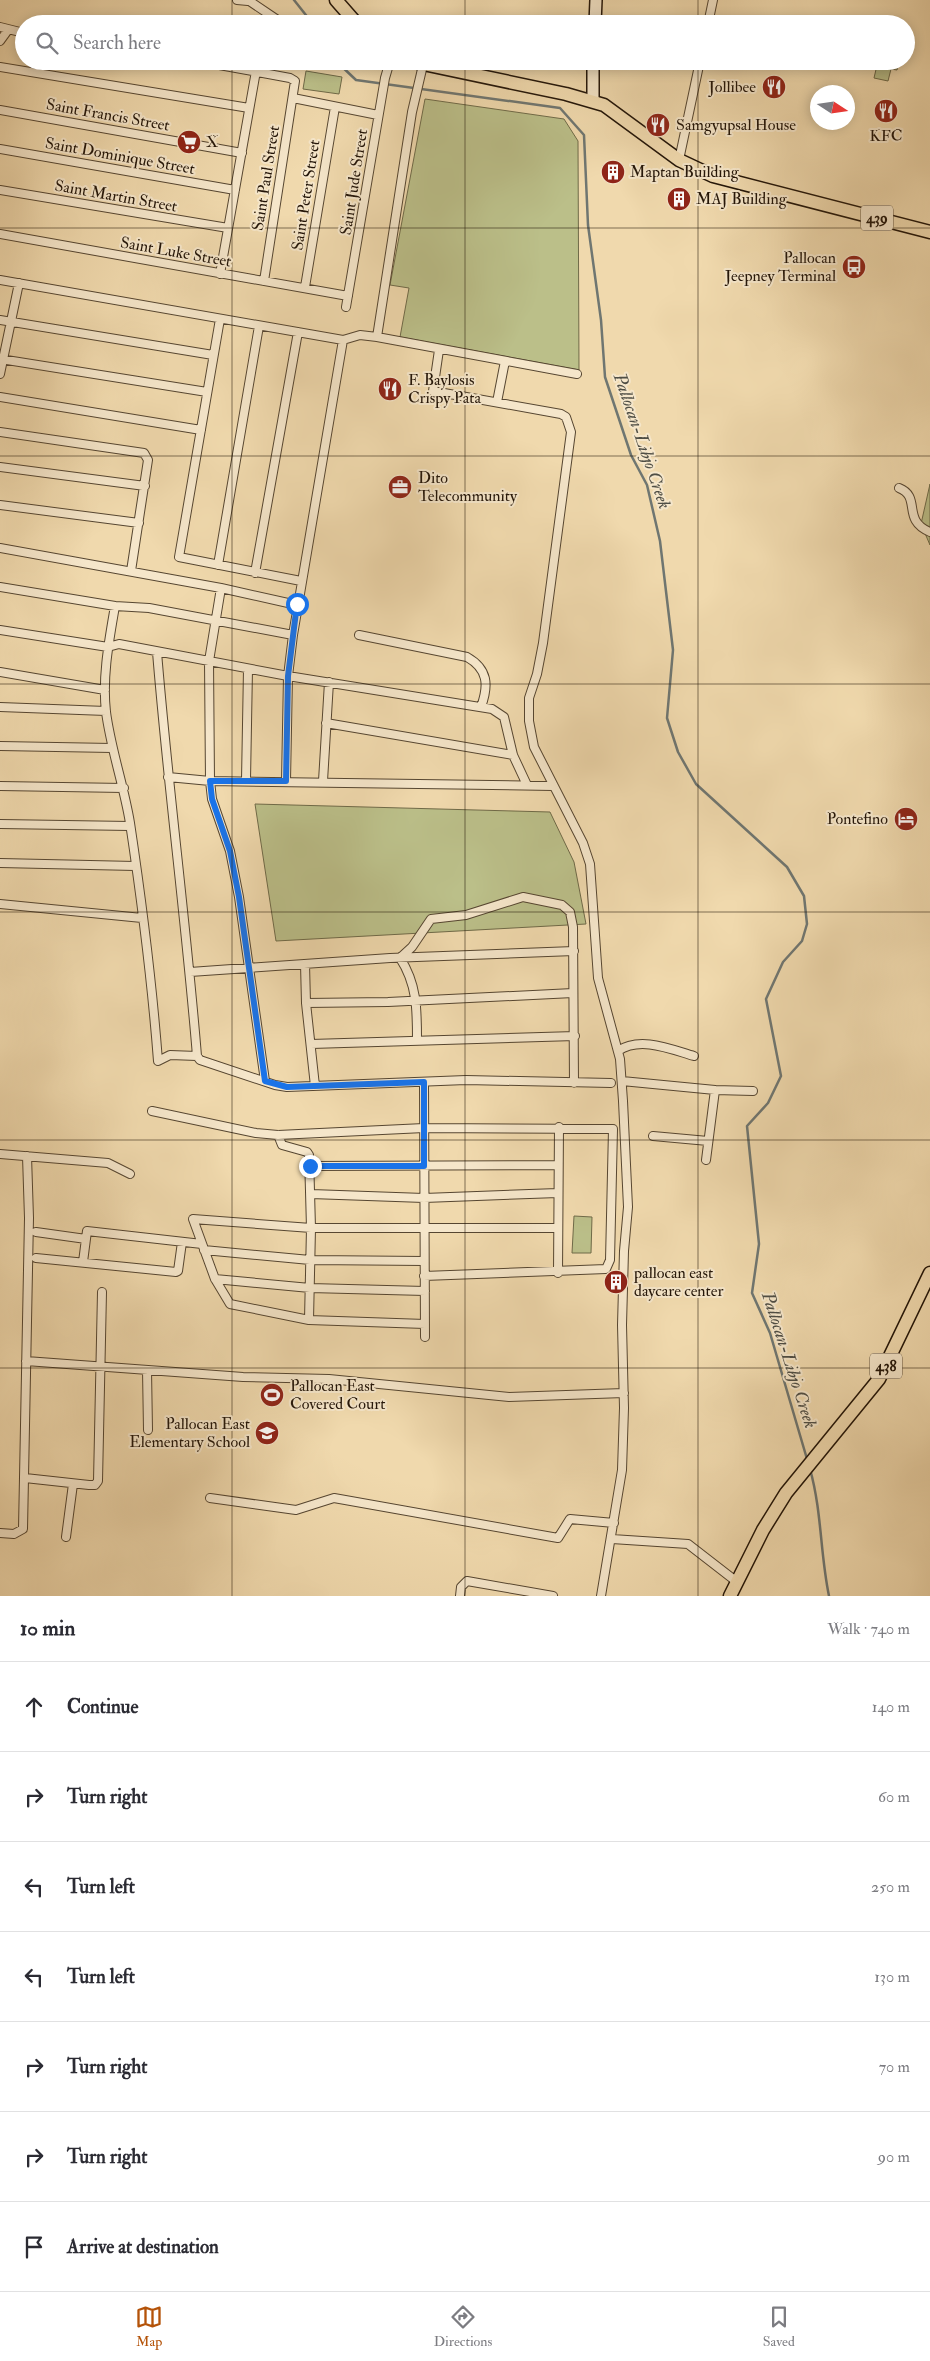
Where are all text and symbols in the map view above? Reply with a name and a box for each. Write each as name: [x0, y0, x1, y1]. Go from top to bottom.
search box: [15, 15, 915, 70]
icon: search: [33, 29, 61, 57]
text: Search here: [73, 31, 161, 55]
restaurant icon: Jollibee: [761, 74, 787, 100]
place label: Jollibee: [708, 77, 756, 98]
north arrow: [810, 85, 855, 130]
street label: Saint Francis Street: [45, 94, 171, 136]
restaurant icon: KFC: [873, 98, 899, 124]
restaurant icon: Samgyupsal House: [645, 112, 671, 138]
place label: Samgyupsal House: [676, 115, 796, 136]
street label: Saint Paul Street: [248, 124, 284, 232]
place label: KFC: [870, 126, 902, 146]
street label: Saint Jude Street: [336, 127, 373, 237]
supermarket icon: X: [176, 129, 202, 155]
place label: X: [206, 132, 219, 152]
street label: Saint Dominique Street: [44, 133, 196, 179]
street label: Saint Peter Street: [287, 138, 325, 252]
building icon: Maptan Building: [600, 159, 626, 185]
place label: Maptan Building: [630, 162, 740, 183]
street label: Saint Martin Street: [53, 175, 179, 217]
building icon: MAJ Building: [666, 186, 692, 212]
place label: MAJ Building: [696, 189, 788, 210]
road number: 439: [861, 206, 893, 230]
street label: Saint Luke Street: [119, 232, 233, 272]
place label: Pallocan Jeepney Terminal: [724, 248, 836, 287]
bus stop icon: Pallocan Jeepney Terminal: [841, 254, 867, 280]
water label: Pallocan-Libjo Creek: [608, 369, 676, 512]
place label: F. Baylosis Crispy Pata: [408, 370, 481, 409]
restaurant icon: F. Baylosis Crispy Pata: [377, 376, 403, 402]
place label: Dito Telecommunity: [418, 468, 518, 506]
office icon: Dito Telecommunity: [387, 474, 413, 500]
route start: [286, 593, 309, 616]
hotel icon: Pontefino: [893, 806, 919, 832]
place label: Pontefino: [827, 809, 888, 829]
route end: [299, 1155, 322, 1178]
place label: pallocan east daycare center: [633, 1263, 723, 1301]
building icon: pallocan east daycare center: [603, 1269, 629, 1295]
water label: Pallocan-Libjo Creek: [756, 1288, 822, 1431]
road number: 438: [870, 1354, 902, 1378]
place label: Pallocan East Covered Court: [290, 1376, 385, 1414]
sports icon: Pallocan East Covered Court: [259, 1382, 285, 1408]
place label: Pallocan East Elementary School: [129, 1414, 250, 1452]
school or university icon: Pallocan East Elementary School: [254, 1420, 280, 1446]
text: 10 min: [20, 1615, 75, 1642]
text: Walk · 740 m: [827, 1619, 910, 1639]
icon: ahead: [20, 1693, 48, 1721]
text: Continue: [67, 1695, 138, 1719]
text: 140 m: [872, 1697, 910, 1717]
icon: right: [20, 1783, 48, 1811]
text: Turn right: [67, 1785, 147, 1809]
text: 60 m: [878, 1787, 910, 1807]
icon: left: [20, 1873, 48, 1901]
text: Turn left: [67, 1875, 135, 1899]
text: 250 m: [871, 1877, 910, 1897]
icon: left: [20, 1963, 48, 1991]
text: Turn left: [67, 1965, 135, 1989]
text: 130 m: [874, 1967, 910, 1987]
icon: right: [20, 2053, 48, 2081]
text: Turn right: [67, 2055, 147, 2079]
text: 70 m: [879, 2057, 910, 2077]
icon: right: [20, 2143, 48, 2171]
text: Turn right: [67, 2145, 147, 2169]
text: 90 m: [878, 2147, 910, 2167]
icon: arrive: [20, 2233, 48, 2261]
text: Arrive at destination: [67, 2235, 219, 2259]
tab: Map: [135, 2303, 163, 2350]
tab: Directions: [434, 2303, 492, 2350]
tab: Saved: [763, 2303, 795, 2350]

